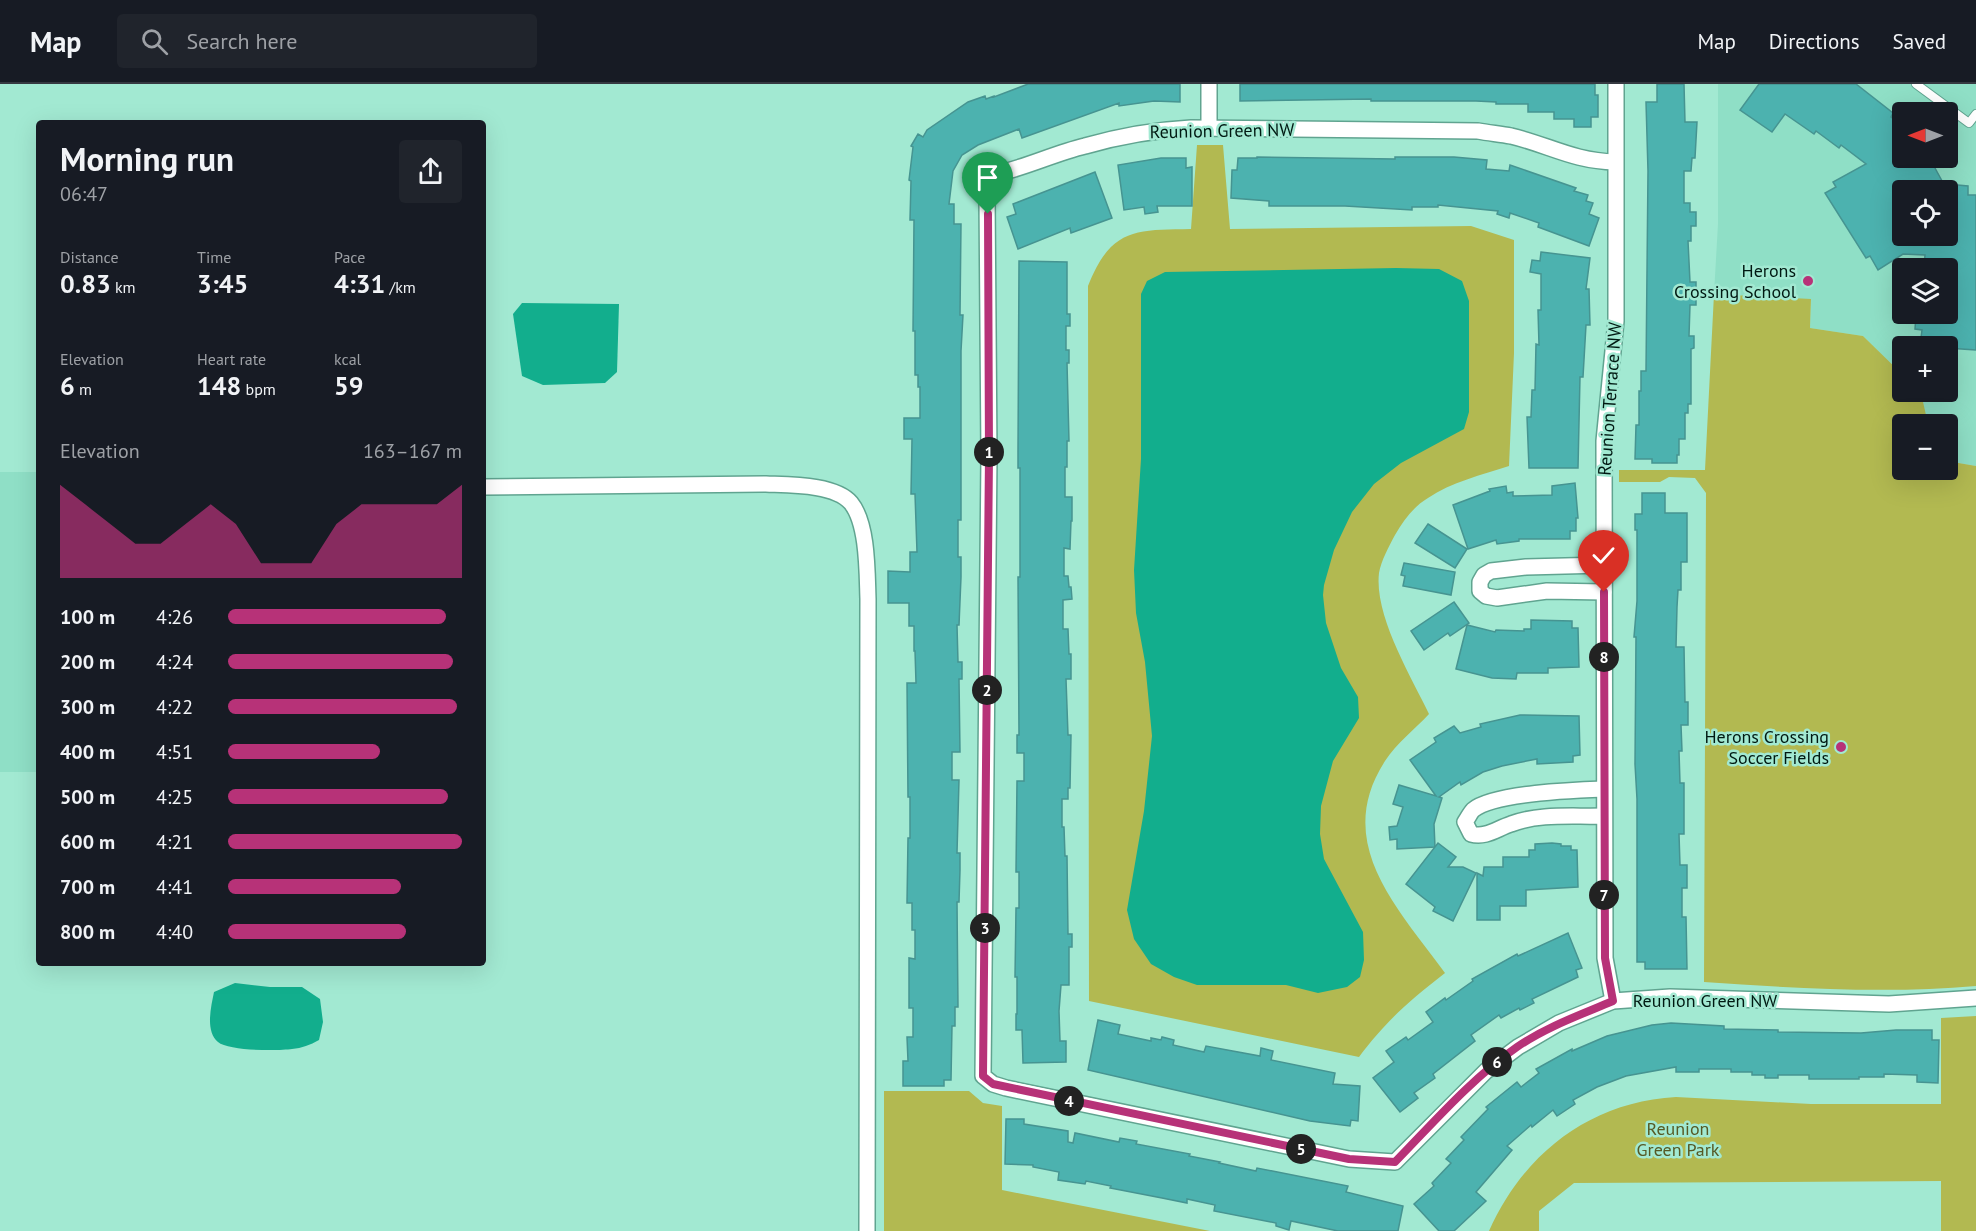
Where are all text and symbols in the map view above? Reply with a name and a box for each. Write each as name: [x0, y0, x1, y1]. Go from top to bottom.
search box: [117, 14, 537, 68]
text: Map: [30, 23, 81, 60]
icon: search: [138, 25, 171, 58]
text: Search here: [186, 27, 297, 55]
text: Map: [1697, 28, 1736, 55]
text: Directions: [1769, 28, 1860, 55]
text: Saved: [1893, 28, 1946, 55]
north arrow: [1892, 102, 1958, 168]
map controls: [1892, 102, 1958, 480]
street label: Reunion Green NW: [1150, 118, 1295, 143]
text: Morning run: [60, 137, 234, 180]
button: share: [399, 140, 462, 203]
pin: [962, 152, 1013, 214]
icon: arrive: [971, 161, 1004, 194]
button: locate: [1892, 180, 1958, 246]
text: 06:47: [60, 181, 108, 207]
text: Distance: [60, 247, 119, 267]
text: Time: [197, 247, 231, 267]
text: Pace: [334, 247, 365, 267]
button: layers: [1892, 258, 1958, 324]
place label: Herons Crossing School: [1674, 259, 1797, 303]
text: 0.83: [60, 267, 111, 300]
text: 3:45: [197, 267, 248, 300]
text: 4:31: [334, 267, 385, 300]
marker: Herons Crossing School: [1801, 274, 1815, 288]
text: km: [111, 277, 136, 297]
text: /km: [385, 277, 416, 297]
street label: Reunion Terrace NW: [1593, 321, 1626, 476]
button: +: [1892, 336, 1958, 402]
text: Elevation: [60, 349, 124, 369]
text: Heart rate: [197, 349, 266, 369]
text: kcal: [334, 349, 361, 369]
text: 6: [60, 369, 75, 402]
text: 148: [197, 369, 241, 402]
text: 59: [334, 369, 363, 402]
text: m: [75, 379, 92, 399]
text: bpm: [241, 379, 276, 399]
button: −: [1892, 414, 1958, 480]
pin: 1: [974, 437, 1004, 467]
text: Elevation: [60, 438, 140, 464]
text: 163–167 m: [363, 438, 462, 464]
text: 1: [984, 442, 994, 462]
pin: [1578, 530, 1629, 592]
icon: check: [1587, 539, 1620, 572]
text: 100 m: [60, 604, 115, 630]
text: 4:26: [156, 604, 193, 630]
pin: 8: [1589, 642, 1619, 672]
text: 8: [1599, 647, 1609, 667]
text: 200 m: [60, 649, 115, 675]
text: 4:24: [156, 649, 193, 675]
pin: 2: [972, 675, 1002, 705]
text: 2: [982, 680, 992, 700]
text: 300 m: [60, 694, 115, 720]
text: 4:22: [156, 694, 193, 720]
place label: Herons Crossing Soccer Fields: [1705, 725, 1829, 769]
text: 400 m: [60, 739, 115, 765]
text: 4:51: [156, 739, 193, 765]
marker: Herons Crossing Soccer Fields: [1834, 740, 1848, 754]
text: 500 m: [60, 784, 115, 810]
text: 4:25: [156, 784, 193, 810]
text: 600 m: [60, 829, 115, 855]
text: 4:21: [156, 829, 193, 855]
text: 700 m: [60, 874, 115, 900]
text: 4:41: [156, 874, 193, 900]
pin: 7: [1589, 880, 1619, 910]
text: 7: [1599, 885, 1609, 905]
pin: 3: [970, 913, 1000, 943]
text: 3: [980, 918, 990, 938]
text: 800 m: [60, 919, 115, 945]
text: 4:40: [156, 919, 193, 945]
street label: Reunion Green NW: [1633, 989, 1777, 1012]
pin: 6: [1482, 1047, 1512, 1077]
text: 6: [1492, 1052, 1502, 1072]
pin: 4: [1054, 1086, 1084, 1116]
text: 4: [1064, 1091, 1074, 1111]
park label: Reunion Green Park: [1637, 1117, 1720, 1161]
pin: 5: [1286, 1134, 1316, 1164]
text: 5: [1296, 1139, 1306, 1159]

